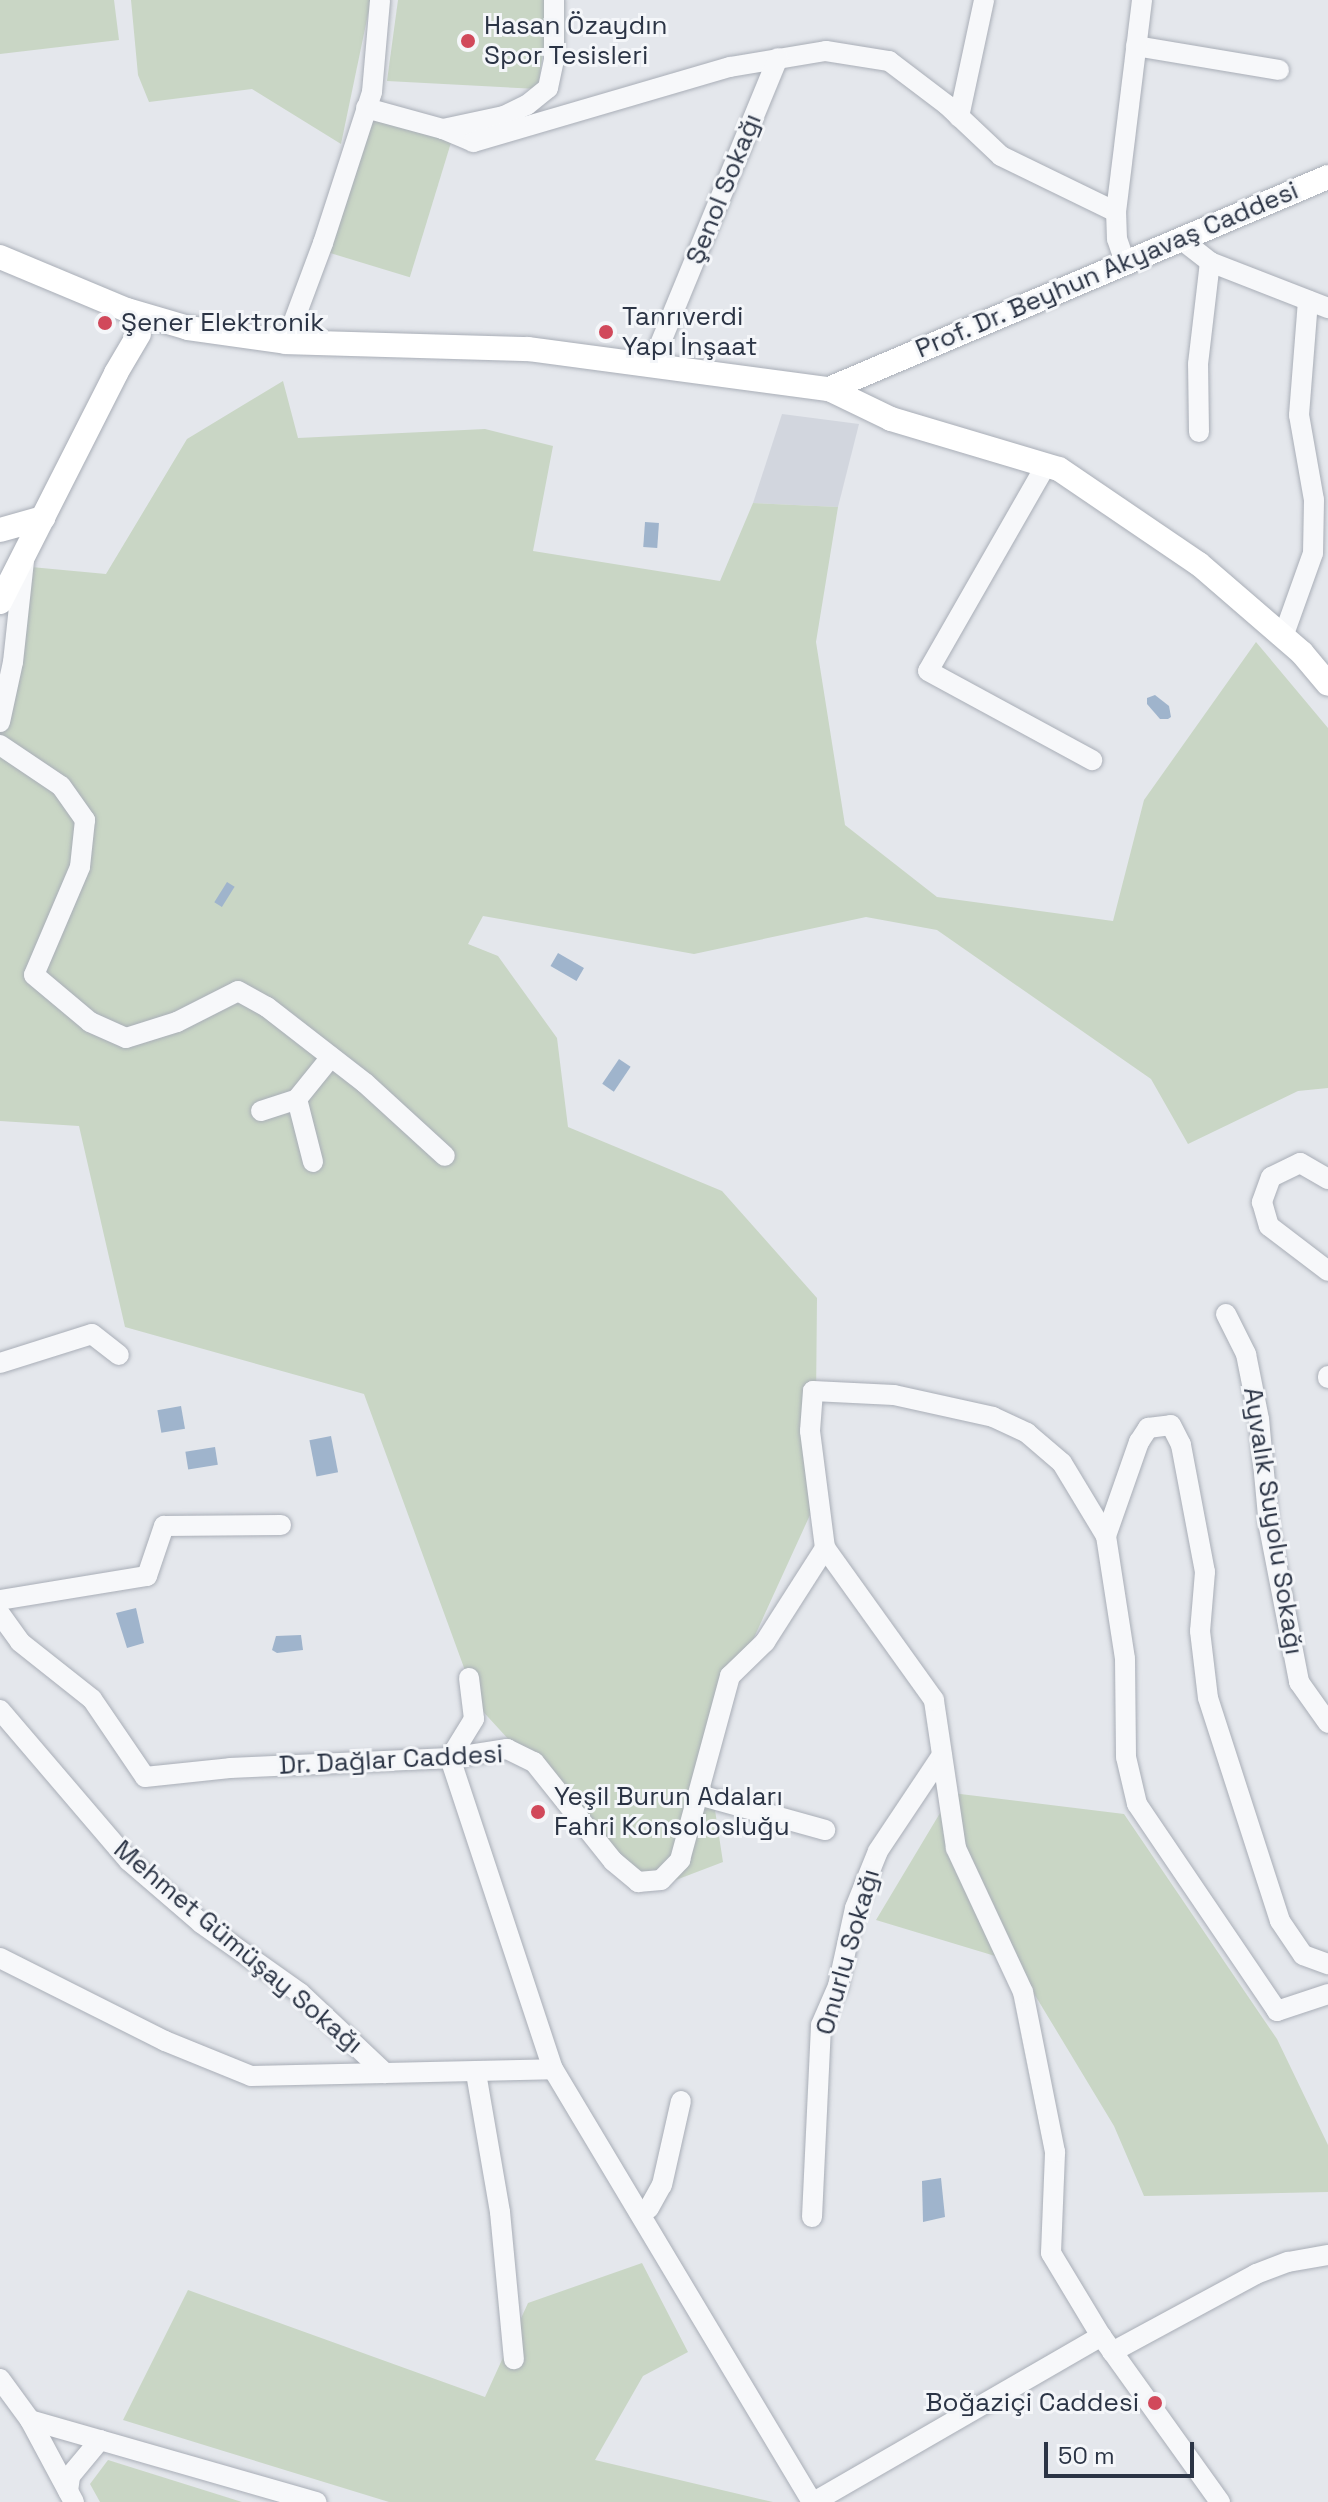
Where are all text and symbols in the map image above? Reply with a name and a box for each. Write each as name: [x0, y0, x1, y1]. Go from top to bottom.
place label: Hasan Özaydın Spor Tesisleri: [484, 10, 668, 72]
marker: Hasan Özaydın Spor Tesisleri: [459, 32, 477, 50]
street label: Şenol Sokağı: [680, 109, 768, 269]
street label: Prof. Dr. Beyhun Akyavaş Caddesi: [910, 175, 1304, 365]
place label: Tanrıverdi Yapı İnşaat: [622, 301, 757, 362]
place label: Şener Elektronik: [121, 307, 324, 339]
marker: Şener Elektronik: [96, 314, 114, 332]
marker: Tanrıverdi Yapı İnşaat: [597, 323, 615, 341]
street label: Ayvalık Suyolu Sokağı: [1236, 1385, 1310, 1657]
street label: Dr. Dağlar Caddesi: [278, 1739, 504, 1781]
place label: Yeşil Burun Adaları Fahri Konsolosluğu: [554, 1781, 790, 1842]
marker: Yeşil Burun Adaları Fahri Konsolosluğu: [529, 1803, 547, 1821]
street label: Mehmet Gümüşay Sokağı: [107, 1834, 369, 2060]
street label: Onurlu Sokağı: [809, 1865, 887, 2039]
place label: Boğaziçi Caddesi: [925, 2387, 1139, 2419]
marker: Boğaziçi Caddesi: [1146, 2394, 1164, 2412]
scale bar: [1048, 2426, 1198, 2476]
text: 50 m: [1058, 2440, 1115, 2471]

